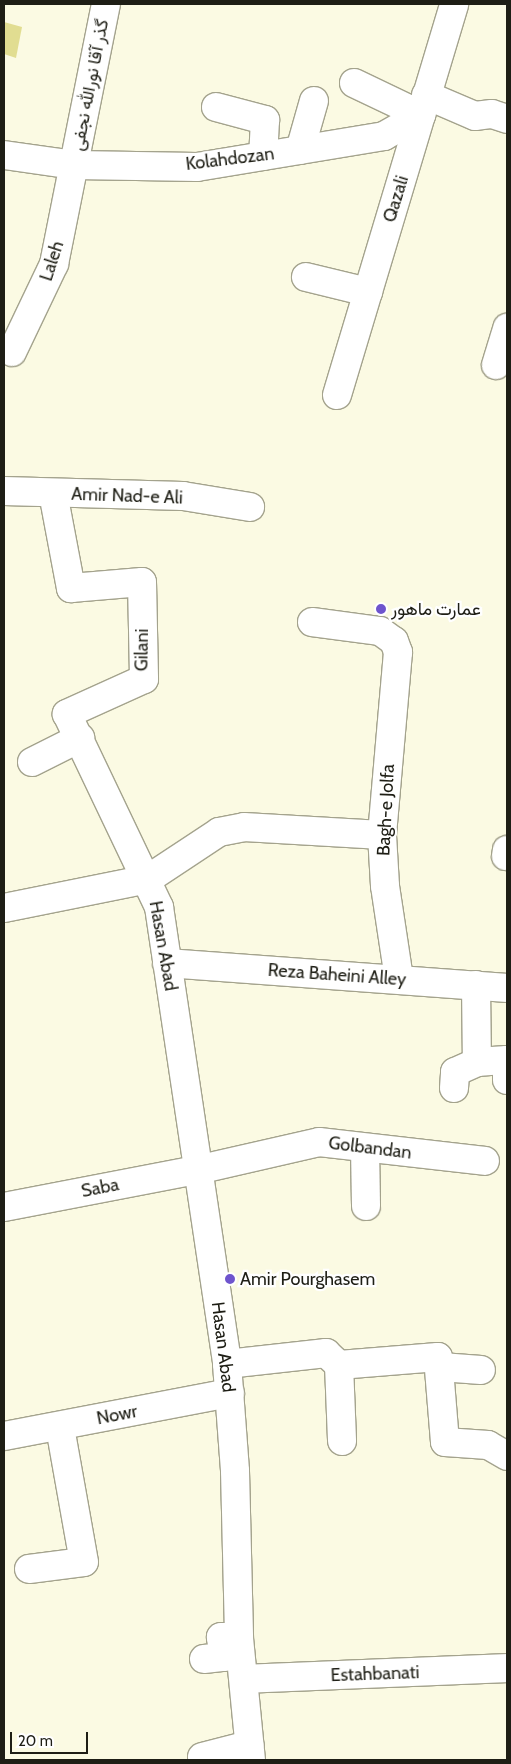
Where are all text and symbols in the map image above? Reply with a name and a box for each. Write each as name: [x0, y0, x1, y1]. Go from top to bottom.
street label: گذر آقا نورالله نجفی: [67, 17, 113, 153]
street label: Kolahdozan: [185, 143, 275, 175]
street label: Qazali: [379, 173, 413, 225]
street label: Laleh: [35, 238, 69, 284]
street label: Amir Nad-e Ali: [71, 483, 183, 509]
place label: عمارت ماهور: [391, 598, 481, 620]
marker: عمارت ماهور: [375, 603, 387, 615]
street label: Gilani: [131, 629, 153, 671]
street label: Bagh-e Jolfa: [373, 763, 399, 857]
street label: Hasan Abad: [144, 899, 182, 993]
street label: Reza Baheini Alley: [267, 959, 407, 991]
street label: Golbandan: [327, 1132, 413, 1164]
street label: Saba: [79, 1174, 121, 1202]
place label: Amir Pourghasem: [240, 1268, 375, 1290]
marker: Amir Pourghasem: [224, 1273, 236, 1285]
street label: Hasan Abad: [207, 1300, 239, 1394]
street label: Nowr: [95, 1400, 139, 1430]
street label: Estahbanati: [330, 1662, 420, 1686]
scale bar: [12, 1722, 90, 1754]
text: 20 m: [18, 1732, 53, 1750]

